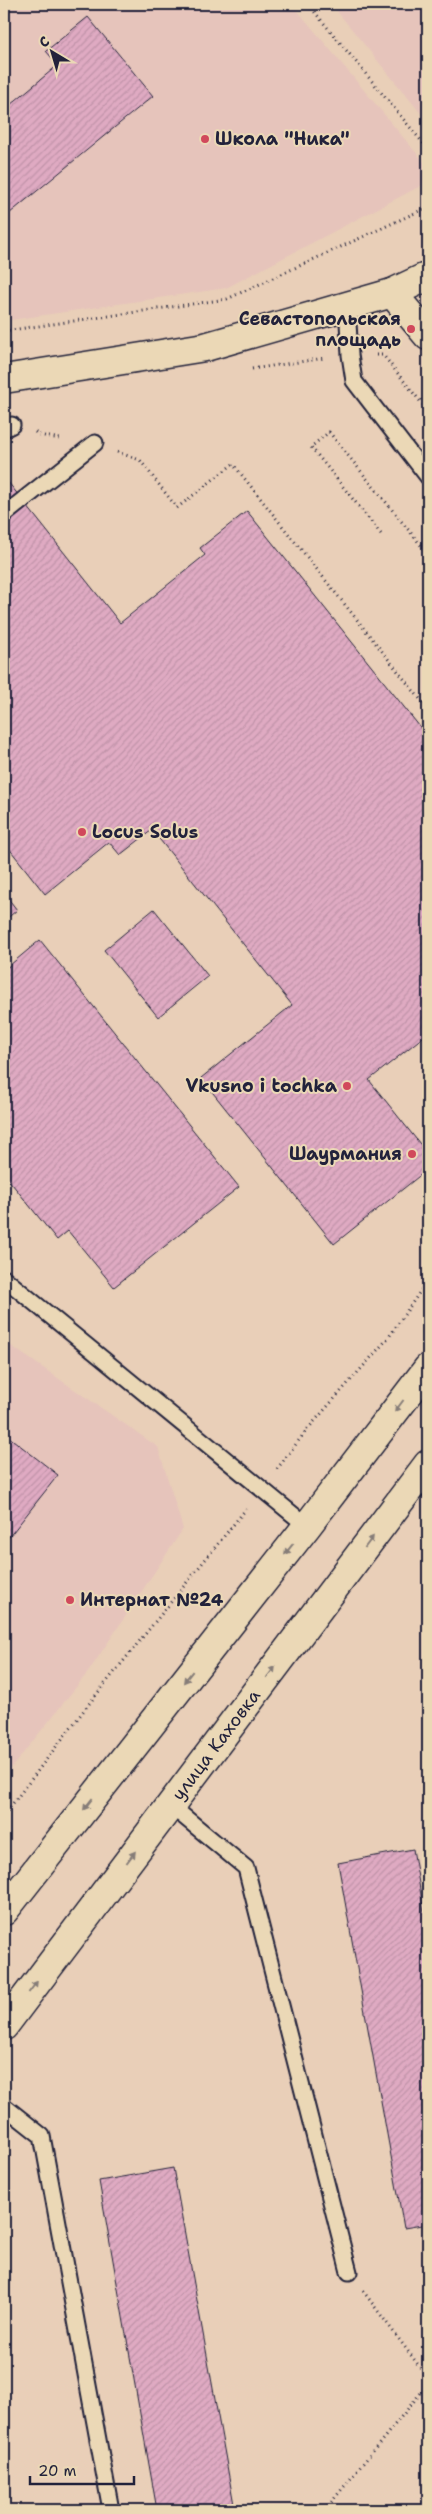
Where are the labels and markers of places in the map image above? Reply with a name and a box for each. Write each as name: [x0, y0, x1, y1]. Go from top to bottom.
place label: Школа "Ника": [215, 127, 350, 151]
marker: Школа "Ника": [199, 133, 211, 145]
place label: Севастопольская площадь: [239, 307, 401, 352]
marker: Севастопольская площадь: [405, 323, 417, 335]
place label: Locus Solus: [92, 820, 198, 844]
marker: Locus Solus: [76, 826, 88, 838]
place label: Vkusno i tochka: [185, 1074, 338, 1098]
marker: Vkusno i tochka: [341, 1080, 353, 1092]
place label: Шаурмания: [289, 1142, 402, 1166]
marker: Шаурмания: [406, 1148, 418, 1160]
place label: Интернат №24: [80, 1588, 224, 1612]
marker: Интернат №24: [64, 1594, 76, 1606]

